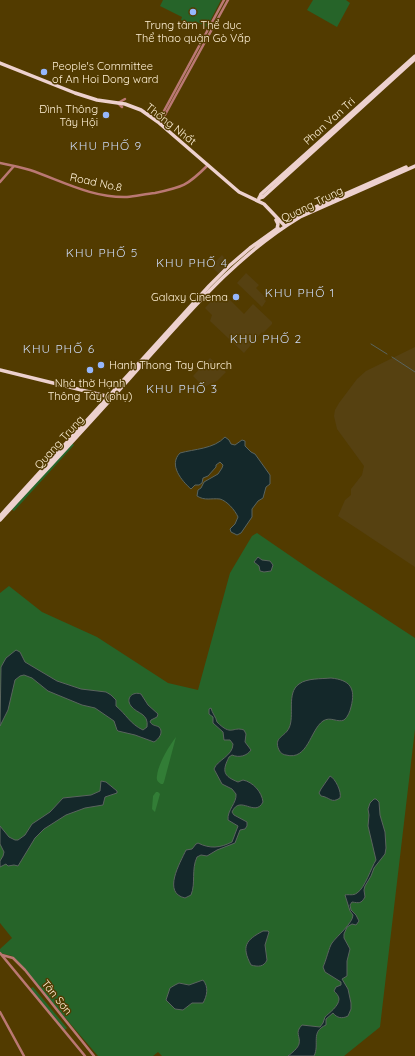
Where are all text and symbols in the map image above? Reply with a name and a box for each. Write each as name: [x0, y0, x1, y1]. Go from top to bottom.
marker: Trung tâm Thể dục Thể thao quận Gò Vấp: [188, 7, 198, 17]
place label: Trung tâm Thể dục Thể thao quận Gò Vấp: [135, 18, 251, 45]
place label: People's Committee of An Hoi Dong ward: [52, 59, 159, 86]
marker: People's Committee of An Hoi Dong ward: [39, 67, 49, 77]
street label: Phan Van Tri: [300, 94, 358, 148]
street label: Thống Nhất: [143, 100, 199, 148]
place label: Đình Thông Tây Hội: [39, 102, 98, 129]
marker: Đình Thông Tây Hội: [101, 110, 111, 120]
district label: KHU PHỐ 9: [70, 138, 142, 153]
street label: Road No.8: [69, 170, 123, 194]
street label: Quang Trung: [279, 183, 345, 225]
district label: KHU PHỐ 5: [66, 245, 138, 260]
district label: KHU PHỐ 4: [156, 255, 228, 270]
district label: KHU PHỐ 1: [265, 285, 335, 300]
place label: Galaxy Cinema: [151, 290, 228, 304]
marker: Galaxy Cinema: [231, 292, 241, 302]
district label: KHU PHỐ 2: [230, 331, 302, 346]
district label: KHU PHỐ 6: [23, 341, 95, 356]
place label: Hanh Thong Tay Church: [109, 358, 232, 372]
marker: Hanh Thong Tay Church: [96, 360, 106, 370]
marker: Nhà thờ Hạnh Thông Tây (phụ): [85, 365, 95, 375]
place label: Nhà thờ Hạnh Thông Tây (phụ): [48, 376, 132, 403]
district label: KHU PHỐ 3: [146, 381, 218, 396]
street label: Quang Trung: [31, 412, 87, 472]
street label: Tân Sơn: [39, 977, 75, 1017]

